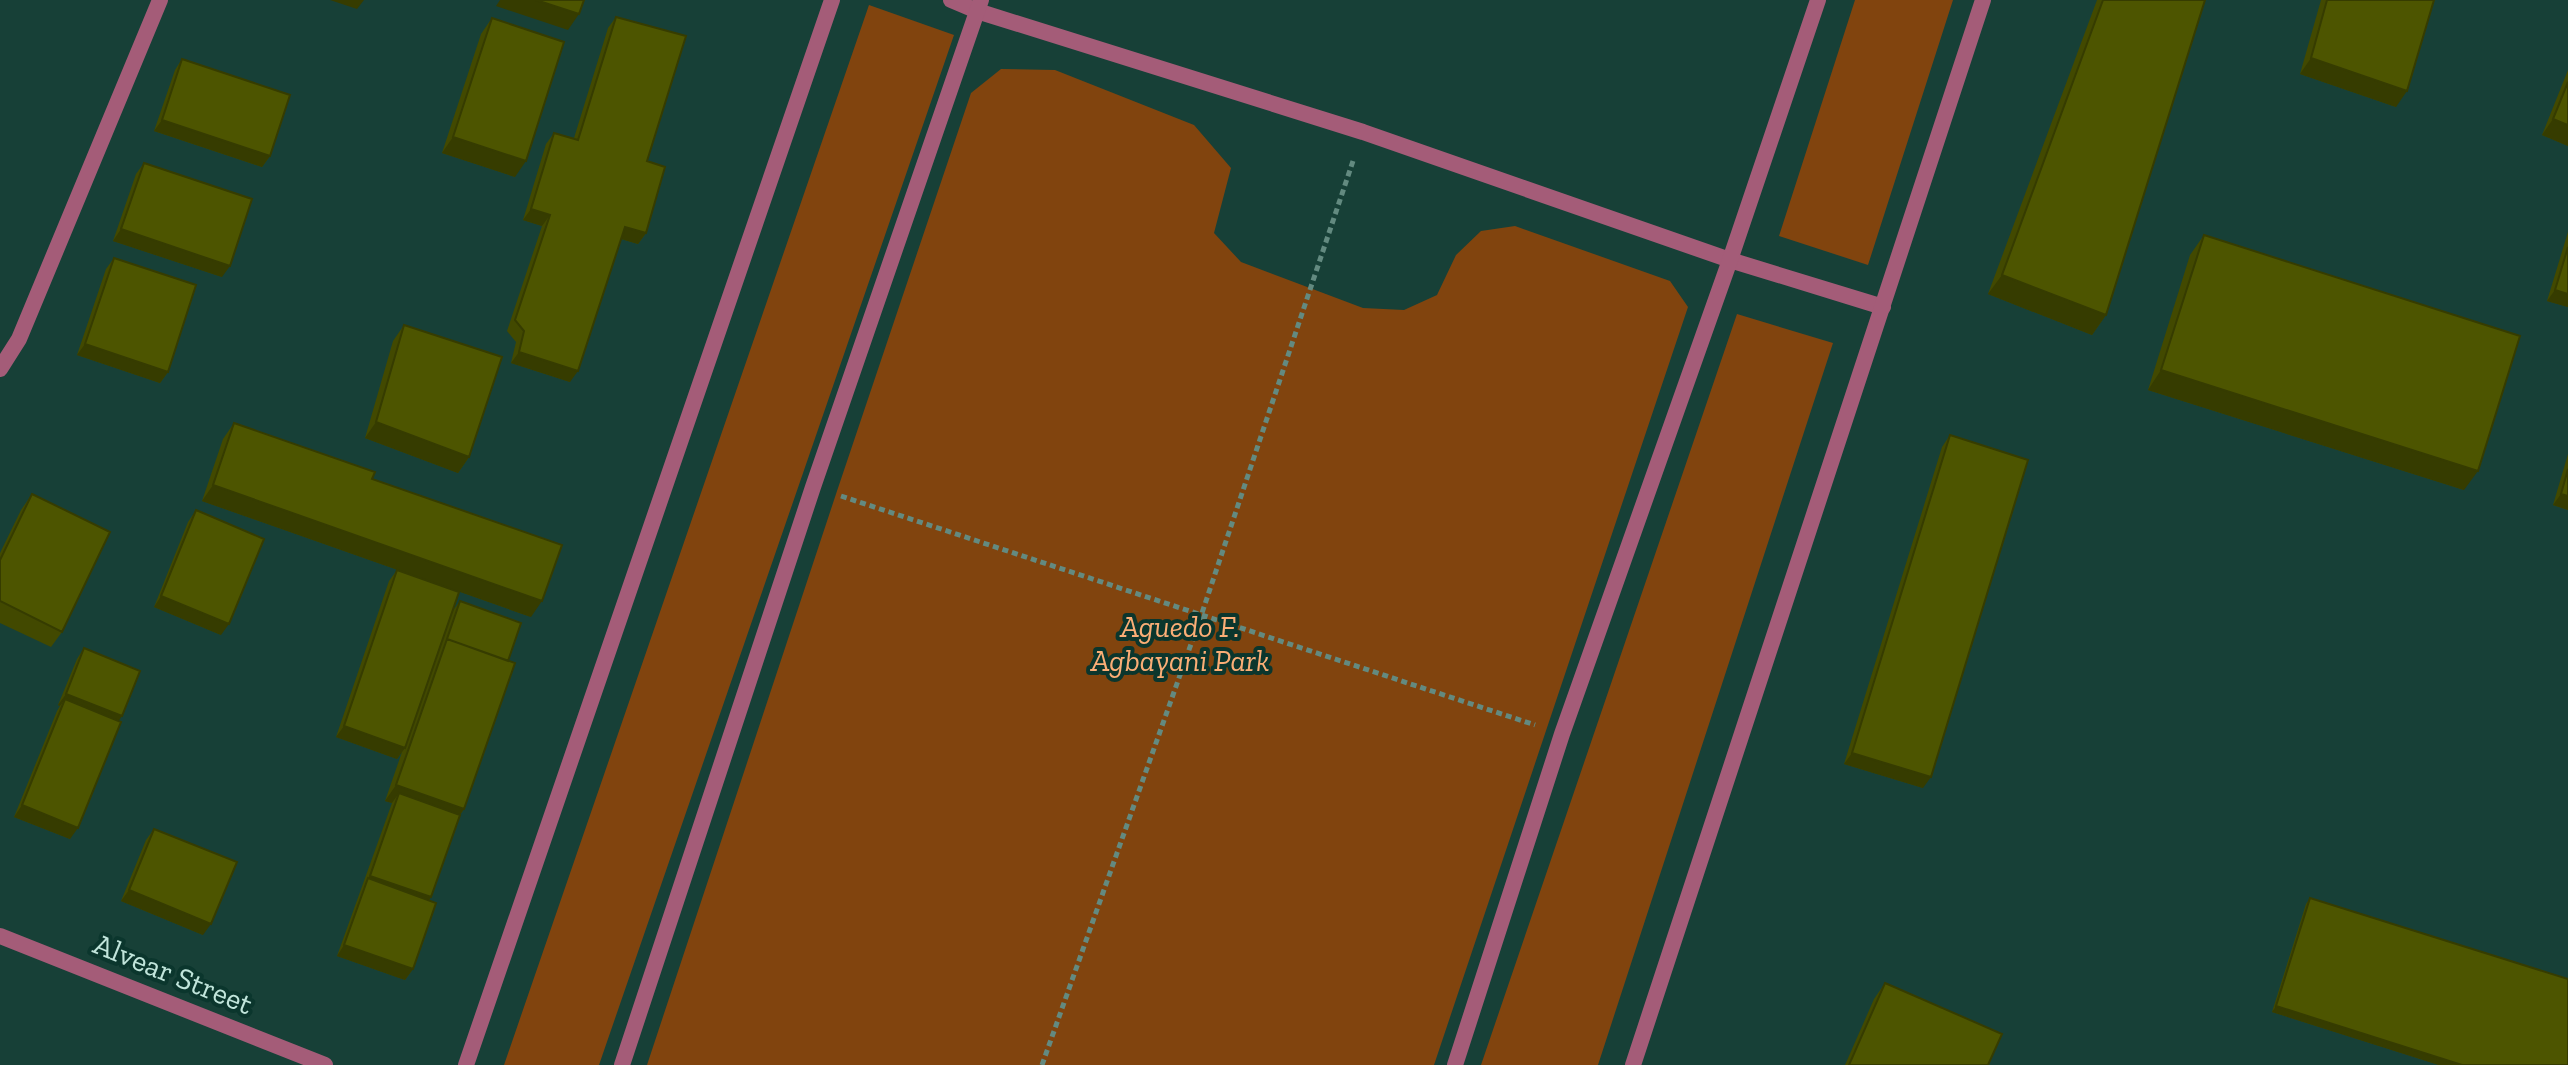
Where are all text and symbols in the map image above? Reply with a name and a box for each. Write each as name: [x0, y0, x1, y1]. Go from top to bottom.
park label: Aguedo F. Agbayani Park: [1090, 609, 1269, 679]
street label: Alvear Street: [88, 926, 258, 1022]

